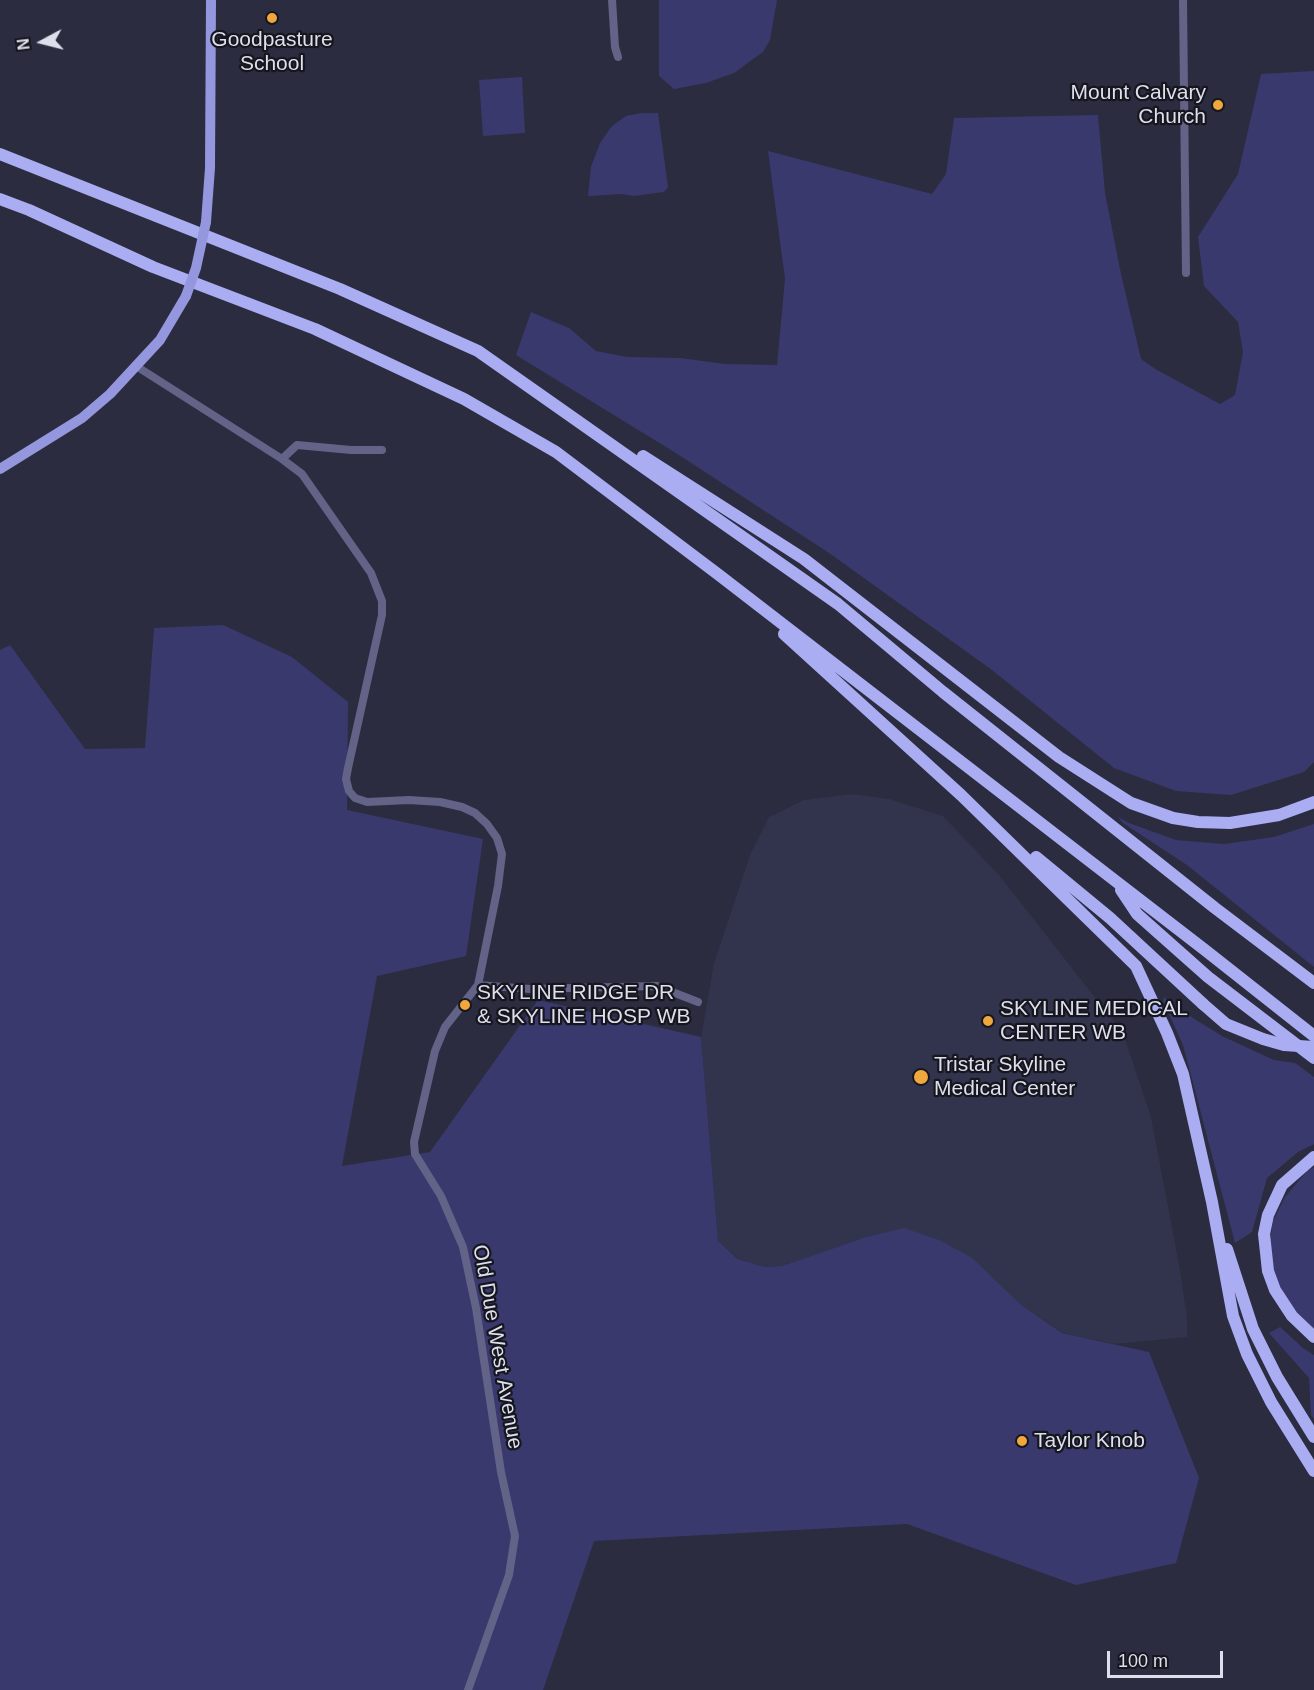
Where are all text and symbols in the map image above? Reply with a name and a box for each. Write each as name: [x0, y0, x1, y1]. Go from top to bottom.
marker: Goodpasture School: [265, 11, 279, 25]
north arrow: [12, 12, 72, 72]
place label: Goodpasture School: [211, 27, 333, 77]
text: N: [14, 37, 33, 51]
place label: Mount Calvary Church: [1071, 80, 1206, 130]
marker: Mount Calvary Church: [1211, 98, 1225, 112]
place label: SKYLINE RIDGE DR & SKYLINE HOSP WB: [477, 980, 691, 1030]
place label: SKYLINE MEDICAL CENTER WB: [1000, 996, 1188, 1046]
marker: SKYLINE RIDGE DR & SKYLINE HOSP WB: [458, 998, 472, 1012]
marker: SKYLINE MEDICAL CENTER WB: [981, 1014, 995, 1028]
place label: Tristar Skyline Medical Center: [934, 1052, 1075, 1102]
marker: Tristar Skyline Medical Center: [912, 1068, 930, 1086]
street label: Old Due West Avenue: [467, 1243, 527, 1451]
place label: Taylor Knob: [1034, 1428, 1145, 1454]
marker: Taylor Knob: [1015, 1434, 1029, 1448]
scale bar: [1110, 1639, 1226, 1677]
text: 100 m: [1118, 1651, 1168, 1671]

